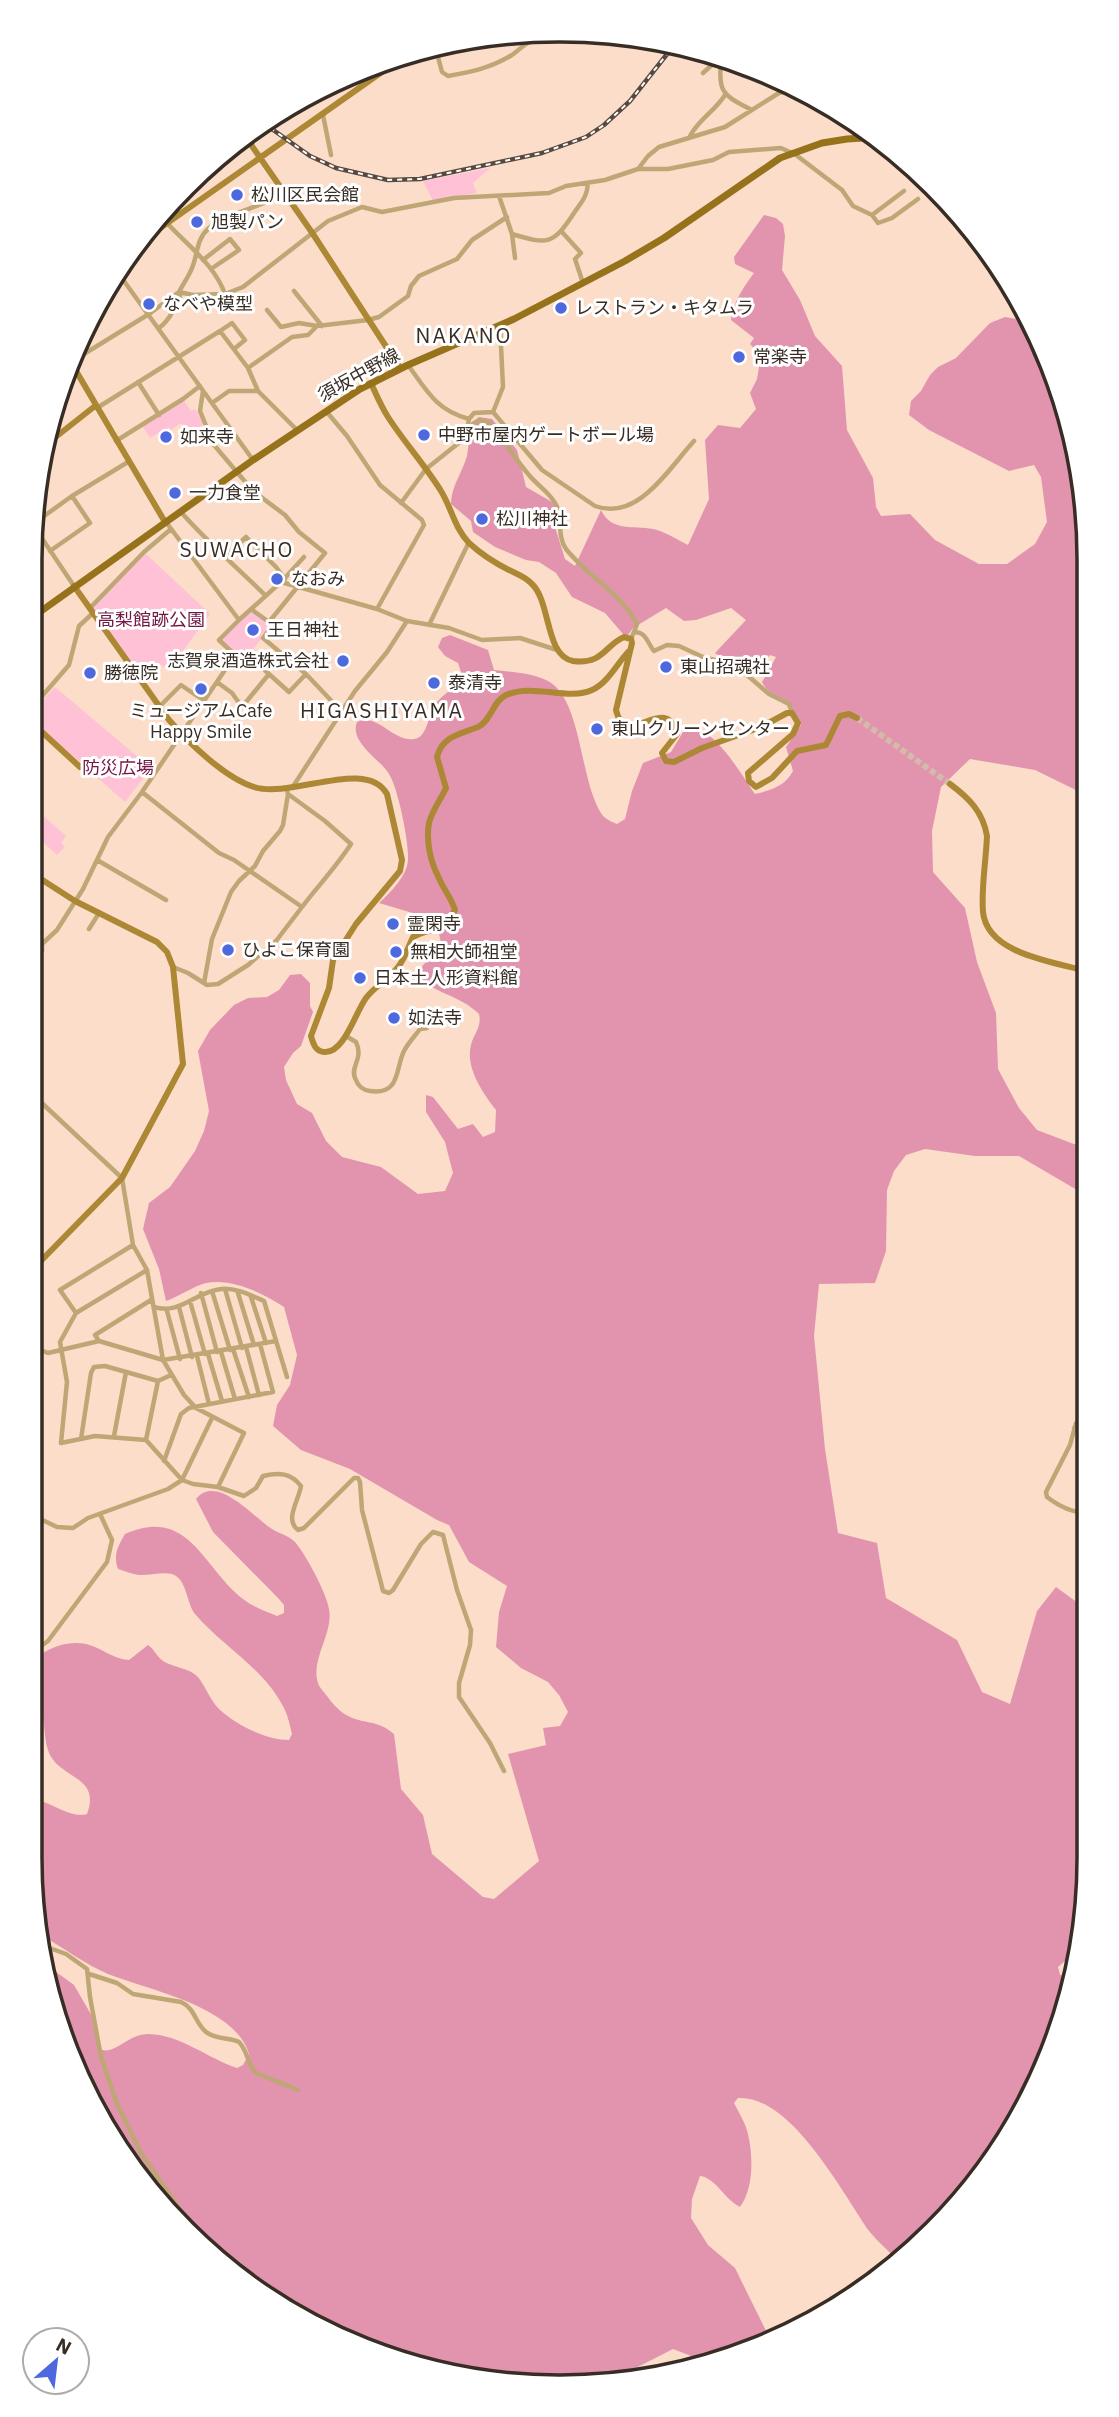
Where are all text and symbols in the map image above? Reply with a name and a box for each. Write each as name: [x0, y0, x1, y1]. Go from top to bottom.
place label: 松川区民会館: [251, 183, 359, 206]
marker: 松川区民会館: [229, 187, 245, 203]
place label: 旭製パン: [211, 210, 284, 233]
marker: 旭製パン: [189, 214, 205, 230]
place label: なべや模型: [163, 292, 253, 315]
marker: なべや模型: [141, 296, 157, 312]
place label: レストラン・キタムラ: [575, 296, 754, 319]
marker: レストラン・キタムラ: [553, 300, 569, 316]
district label: NAKANO: [416, 321, 512, 349]
street label: 須坂中野線: [314, 343, 404, 406]
place label: 常楽寺: [753, 345, 807, 368]
marker: 常楽寺: [731, 349, 747, 365]
place label: 中野市屋内ゲートボール場: [438, 423, 654, 446]
place label: 如来寺: [180, 425, 234, 448]
marker: 中野市屋内ゲートボール場: [416, 427, 432, 443]
marker: 如来寺: [158, 429, 174, 445]
place label: 一力食堂: [189, 481, 261, 504]
marker: 一力食堂: [167, 485, 183, 501]
place label: 松川神社: [496, 507, 568, 530]
marker: 松川神社: [474, 511, 490, 527]
district label: SUWACHO: [180, 535, 294, 563]
place label: なおみ: [291, 567, 345, 590]
marker: なおみ: [269, 571, 285, 587]
park label: 高梨館跡公園: [97, 608, 205, 631]
place label: 王日神社: [267, 618, 339, 641]
marker: 王日神社: [245, 622, 261, 638]
place label: 志賀泉酒造株式会社: [167, 649, 329, 672]
marker: 志賀泉酒造株式会社: [335, 653, 351, 669]
place label: 東山招魂社: [680, 655, 770, 678]
marker: 東山招魂社: [658, 659, 674, 675]
place label: 勝徳院: [104, 661, 158, 684]
marker: 勝徳院: [82, 665, 98, 681]
place label: 泰清寺: [448, 671, 502, 694]
marker: 泰清寺: [426, 675, 442, 691]
marker: ミュージアムCafe Happy Smile: [193, 681, 209, 697]
district label: HIGASHIYAMA: [300, 696, 464, 724]
place label: ミュージアムCafe Happy Smile: [130, 699, 273, 743]
place label: 東山クリーンセンター: [611, 717, 790, 740]
marker: 東山クリーンセンター: [589, 721, 605, 737]
park label: 防災広場: [82, 756, 154, 779]
place label: 霊閑寺: [407, 912, 461, 935]
marker: 霊閑寺: [385, 916, 401, 932]
place label: ひよこ保育園: [242, 938, 350, 961]
place label: 無相大師祖堂: [410, 940, 518, 963]
marker: ひよこ保育園: [220, 942, 236, 958]
marker: 無相大師祖堂: [388, 944, 404, 960]
place label: 日本土人形資料館: [374, 966, 518, 989]
marker: 日本土人形資料館: [352, 970, 368, 986]
place label: 如法寺: [408, 1006, 462, 1029]
marker: 如法寺: [386, 1010, 402, 1026]
north arrow: [21, 2326, 91, 2396]
text: N: [52, 2332, 76, 2360]

